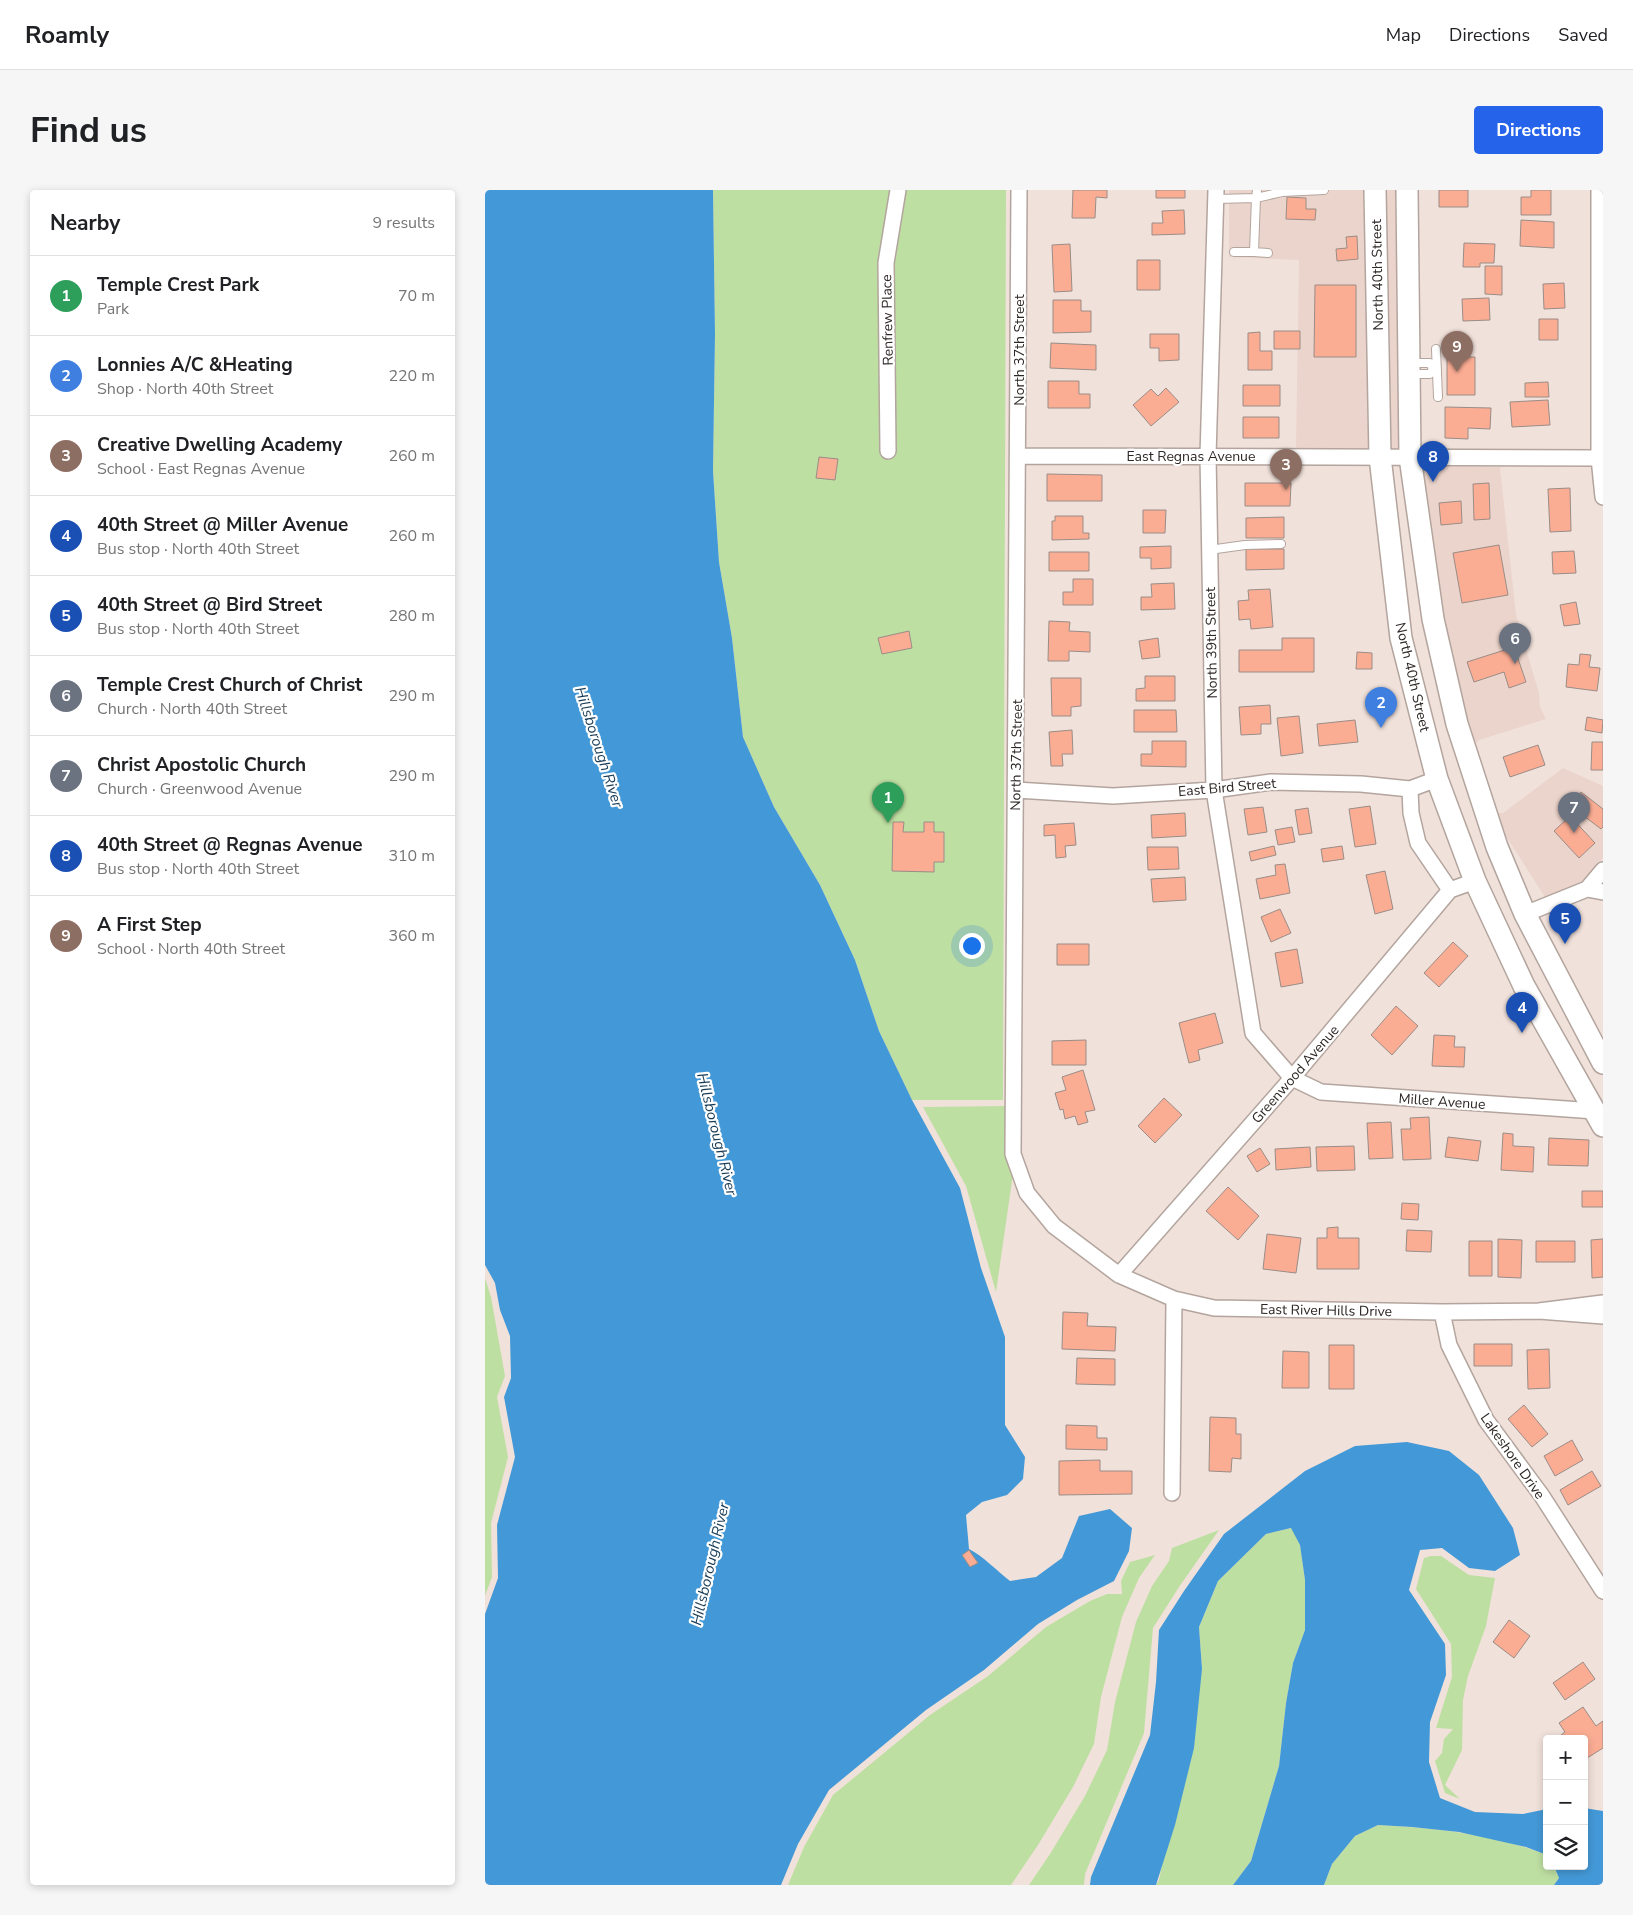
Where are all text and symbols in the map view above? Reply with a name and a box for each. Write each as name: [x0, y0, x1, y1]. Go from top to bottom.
text: Roamly: [25, 19, 109, 51]
text: Map: [1386, 23, 1421, 47]
text: Directions: [1449, 23, 1530, 47]
text: Saved: [1558, 23, 1608, 47]
button: Directions: [1474, 106, 1603, 154]
text: Find us: [30, 107, 147, 154]
text: Nearby: [50, 209, 120, 237]
text: 9 results: [373, 212, 435, 234]
street label: North 40th Street: [1367, 219, 1388, 331]
text: Temple Crest Park: [97, 272, 259, 298]
street label: Renfrew Place: [877, 274, 898, 366]
text: 1: [61, 285, 71, 307]
text: 70 m: [398, 285, 435, 307]
street label: North 37th Street: [1010, 294, 1029, 406]
text: Park: [97, 298, 129, 320]
pin: 9: [1441, 331, 1473, 372]
text: Lonnies A/C &Heating: [97, 352, 293, 378]
text: 2: [61, 365, 71, 387]
text: 220 m: [388, 365, 435, 387]
text: Shop · North 40th Street: [97, 378, 273, 400]
text: Creative Dwelling Academy: [97, 432, 342, 458]
pin: 8: [1417, 441, 1449, 482]
text: 3: [61, 445, 71, 467]
text: 260 m: [388, 445, 435, 467]
street label: East Regnas Avenue: [1127, 447, 1255, 466]
pin: 3: [1270, 449, 1302, 490]
text: School · East Regnas Avenue: [97, 458, 305, 480]
text: 40th Street @ Miller Avenue: [97, 512, 348, 538]
text: 4: [61, 525, 71, 547]
text: 260 m: [388, 525, 435, 547]
text: Bus stop · North 40th Street: [97, 538, 299, 560]
street label: North 39th Street: [1201, 587, 1222, 699]
text: 40th Street @ Bird Street: [97, 592, 322, 618]
text: 5: [61, 605, 71, 627]
text: 280 m: [388, 605, 435, 627]
text: Bus stop · North 40th Street: [97, 618, 299, 640]
street label: North 40th Street: [1391, 621, 1434, 734]
pin: 6: [1499, 623, 1531, 664]
text: Temple Crest Church of Christ: [97, 672, 362, 698]
water label: Hillsborough River: [570, 684, 628, 810]
text: 6: [61, 685, 71, 707]
text: 290 m: [388, 685, 435, 707]
pin: 2: [1365, 687, 1397, 728]
text: Church · North 40th Street: [97, 698, 287, 720]
street label: North 37th Street: [1006, 699, 1027, 811]
text: Christ Apostolic Church: [97, 752, 306, 778]
text: 7: [61, 765, 71, 787]
text: 290 m: [388, 765, 435, 787]
street label: East Bird Street: [1177, 774, 1277, 801]
text: Church · Greenwood Avenue: [97, 778, 302, 800]
pin: 1: [872, 782, 904, 823]
pin: 7: [1558, 792, 1590, 833]
text: 40th Street @ Regnas Avenue: [97, 832, 363, 858]
text: 8: [61, 845, 71, 867]
text: 310 m: [388, 845, 435, 867]
text: Bus stop · North 40th Street: [97, 858, 299, 880]
pin: 5: [1549, 903, 1581, 944]
text: A First Step: [97, 912, 202, 938]
text: 9: [61, 925, 71, 947]
text: 360 m: [388, 925, 435, 947]
your location: [959, 933, 985, 959]
text: School · North 40th Street: [97, 938, 285, 960]
pin: 4: [1506, 992, 1538, 1033]
street label: Greenwood Avenue: [1247, 1021, 1343, 1128]
water label: Hillsborough River: [692, 1071, 742, 1198]
street label: Miller Avenue: [1398, 1089, 1486, 1114]
street label: East River Hills Drive: [1260, 1300, 1392, 1321]
street label: Lakeshore Drive: [1476, 1409, 1549, 1503]
water label: Hillsborough River: [686, 1500, 734, 1627]
map controls: [1543, 1735, 1588, 1870]
button: +: [1543, 1735, 1588, 1780]
button: −: [1543, 1780, 1588, 1825]
button: layers: [1543, 1825, 1588, 1870]

